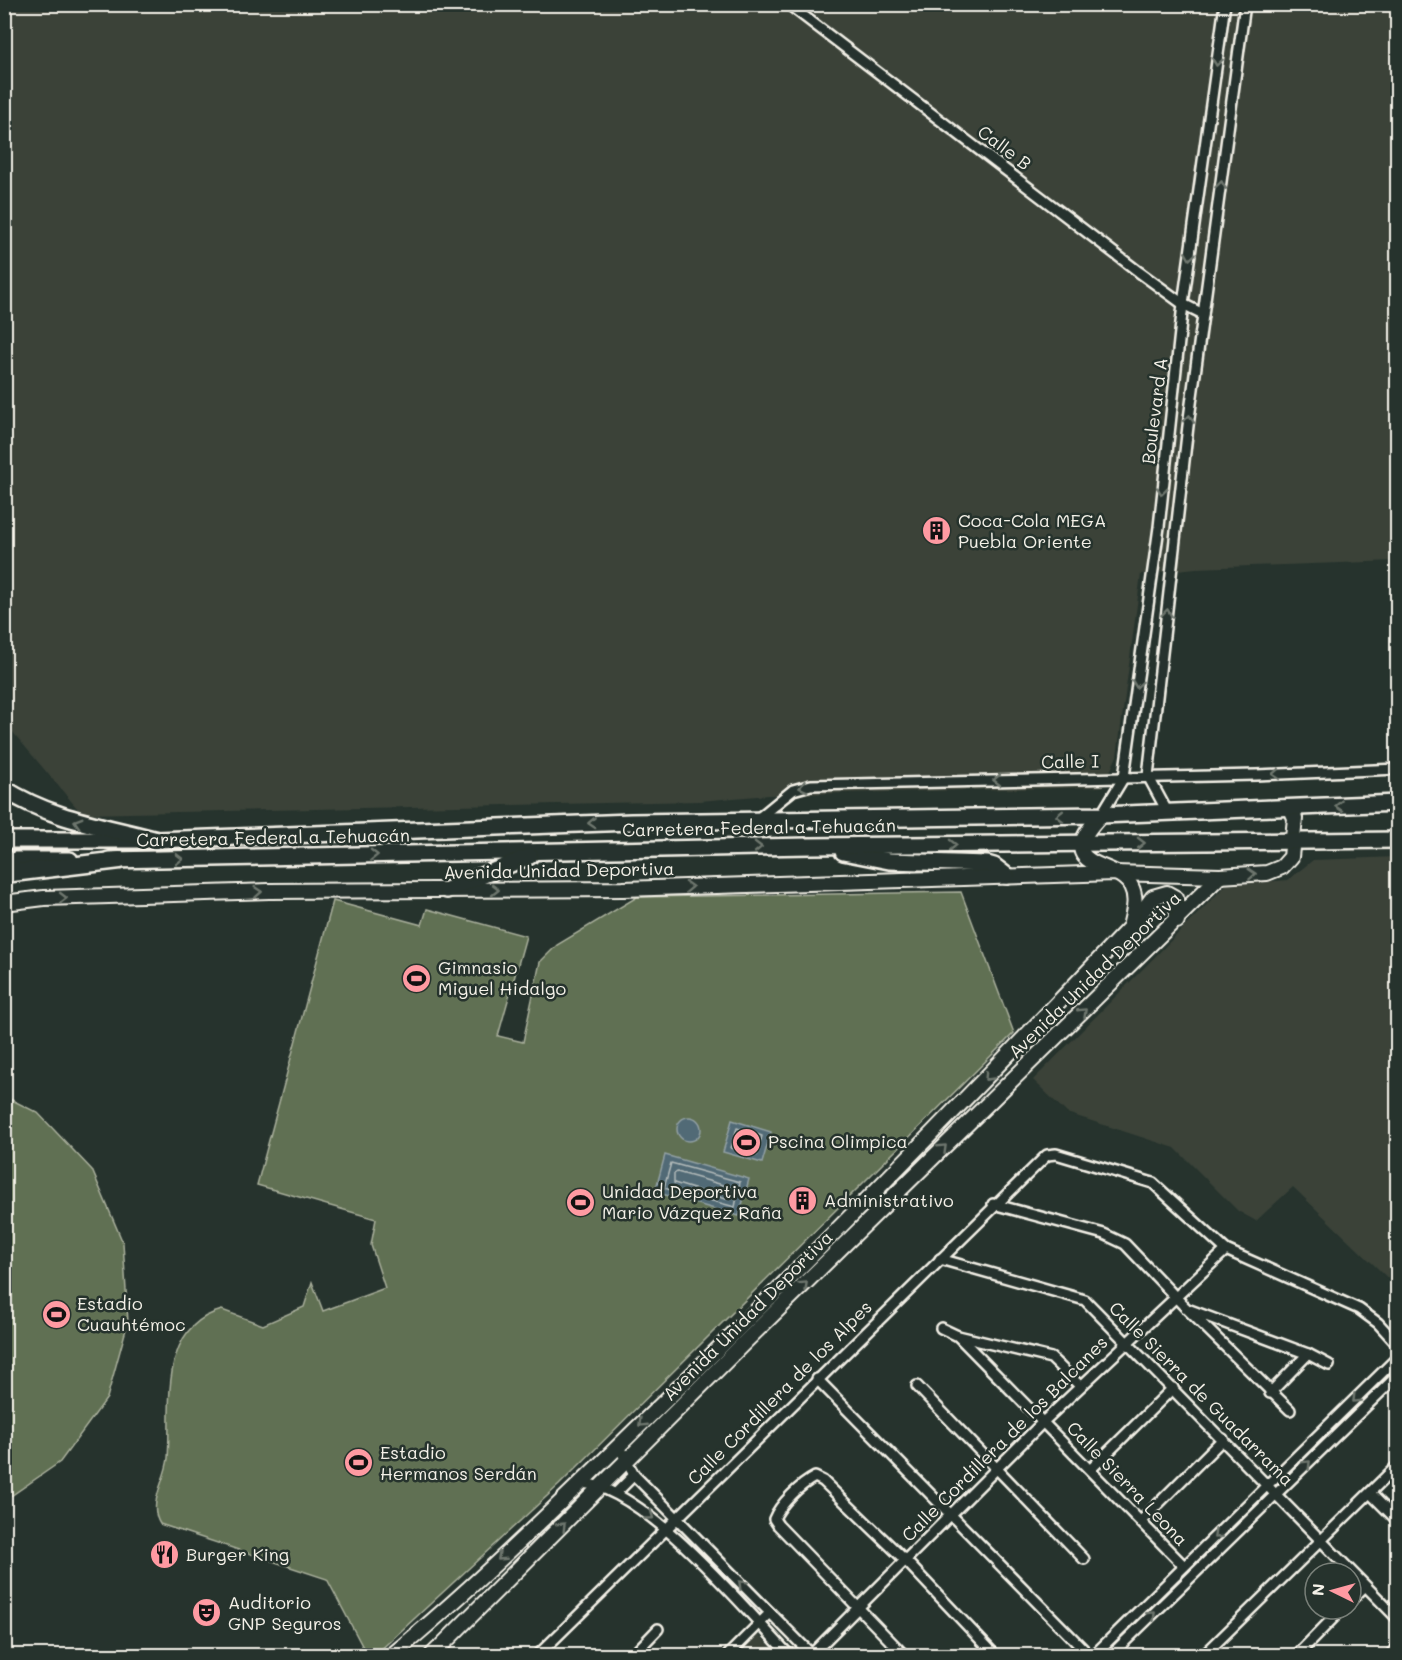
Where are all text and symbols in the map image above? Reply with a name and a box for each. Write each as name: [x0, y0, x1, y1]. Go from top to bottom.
one-way arrow: [1212, 58, 1224, 67]
street label: Calle B: [973, 119, 1036, 175]
one-way arrow: [1214, 180, 1226, 189]
one-way arrow: [1185, 251, 1197, 260]
street label: Boulevard A: [1136, 356, 1172, 465]
one-way arrow: [1182, 415, 1194, 424]
one-way arrow: [1156, 486, 1169, 495]
place label: Coca-Cola MEGA Puebla Oriente: [958, 508, 1106, 553]
building icon: Coca-Cola MEGA Puebla Oriente: [921, 515, 953, 547]
one-way arrow: [1161, 609, 1173, 618]
one-way arrow: [1131, 680, 1144, 689]
street label: Calle I: [1041, 748, 1099, 774]
one-way arrow: [1272, 768, 1281, 780]
one-way arrow: [993, 774, 1002, 786]
one-way arrow: [798, 780, 808, 792]
one-way arrow: [1335, 800, 1344, 813]
one-way arrow: [1056, 809, 1065, 822]
street label: Carretera Federal a Tehuacán: [622, 813, 896, 841]
one-way arrow: [73, 817, 84, 829]
one-way arrow: [588, 817, 597, 830]
street label: Carretera Federal a Tehuacán: [136, 823, 410, 851]
one-way arrow: [1136, 836, 1145, 849]
one-way arrow: [948, 839, 957, 851]
one-way arrow: [753, 841, 762, 854]
one-way arrow: [369, 849, 378, 861]
one-way arrow: [174, 853, 183, 866]
street label: Avenida Unidad Deportiva: [443, 856, 675, 884]
one-way arrow: [1247, 868, 1256, 881]
one-way arrow: [685, 881, 694, 893]
one-way arrow: [490, 884, 499, 896]
street label: Avenida Unidad Deportiva: [1003, 885, 1186, 1063]
one-way arrow: [253, 886, 262, 899]
one-way arrow: [58, 892, 67, 904]
place label: Gimnasio Miguel Hidalgo: [438, 955, 566, 1000]
sports icon: Gimnasio Miguel Hidalgo: [401, 962, 433, 994]
one-way arrow: [1076, 1008, 1086, 1019]
one-way arrow: [984, 1069, 995, 1080]
sports icon: Pscina Olimpica: [731, 1126, 763, 1158]
place label: Pscina Olimpica: [768, 1129, 908, 1153]
one-way arrow: [937, 1144, 947, 1155]
place label: Unidad Deportiva Mario Vázquez Raña: [602, 1179, 782, 1224]
building icon: Administrativo: [787, 1185, 819, 1217]
sports icon: Unidad Deportiva Mario Vázquez Raña: [565, 1186, 597, 1218]
place label: Administrativo: [824, 1188, 954, 1212]
street label: Avenida Unidad Deportiva: [657, 1225, 837, 1405]
one-way arrow: [797, 1281, 808, 1292]
place label: Estadio Cuauhtémoc: [77, 1291, 186, 1336]
street label: Calle Cordillera de los Alpes: [682, 1295, 877, 1490]
street label: Calle Sierra de Guadarrama: [1104, 1296, 1299, 1491]
sports icon: Estadio Cuauhtémoc: [40, 1298, 72, 1330]
street label: Calle Cordillera de los Balcanes: [896, 1330, 1113, 1547]
one-way arrow: [1353, 1391, 1364, 1402]
one-way arrow: [639, 1415, 650, 1426]
street label: Calle Sierra Leona: [1062, 1416, 1193, 1551]
place label: Estadio Hermanos Serdán: [380, 1440, 537, 1485]
sports icon: Estadio Hermanos Serdán: [343, 1447, 375, 1479]
one-way arrow: [1299, 1460, 1310, 1471]
one-way arrow: [644, 1509, 655, 1520]
one-way arrow: [554, 1522, 565, 1533]
one-way arrow: [1213, 1528, 1224, 1539]
restaurant icon: Burger King: [149, 1539, 181, 1571]
place label: Burger King: [186, 1542, 289, 1566]
one-way arrow: [497, 1550, 508, 1561]
north arrow: [1303, 1561, 1363, 1621]
one-way arrow: [738, 1581, 749, 1592]
text: N: [1307, 1583, 1329, 1597]
place label: Auditorio GNP Seguros: [228, 1590, 341, 1635]
theatre icon: Auditorio GNP Seguros: [191, 1597, 223, 1629]
one-way arrow: [1145, 1611, 1156, 1622]

